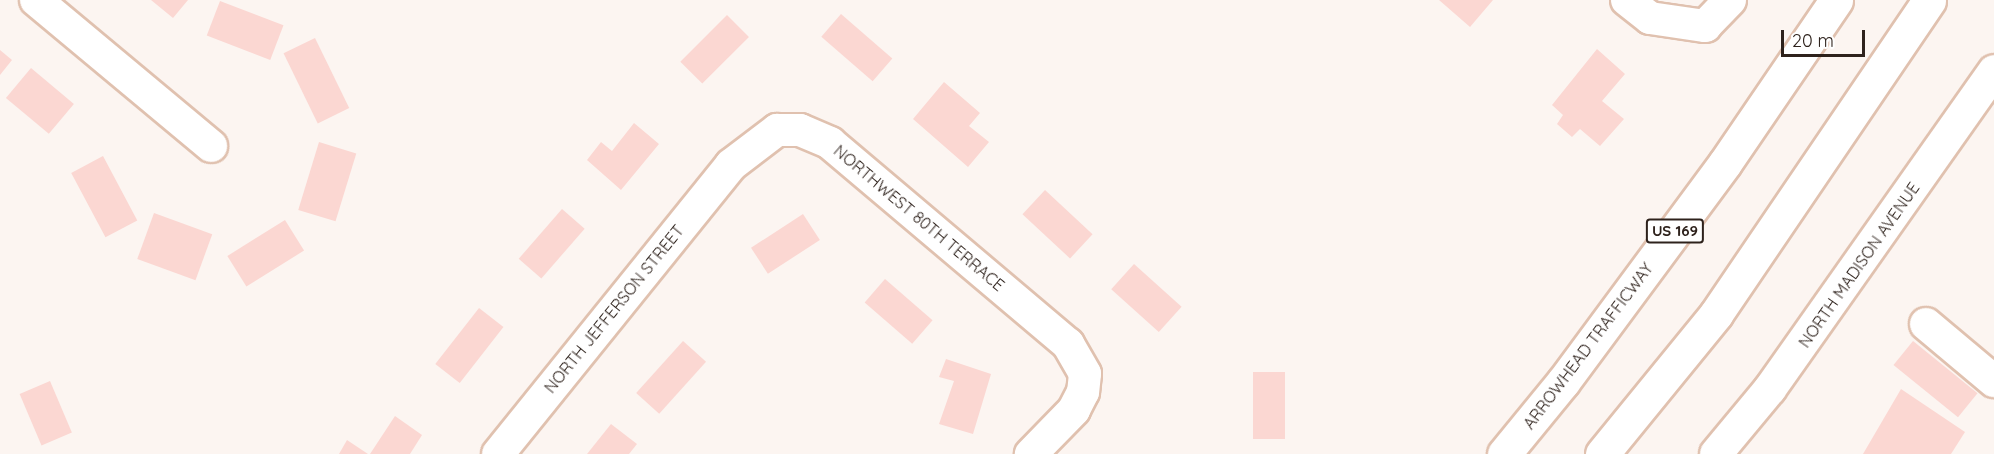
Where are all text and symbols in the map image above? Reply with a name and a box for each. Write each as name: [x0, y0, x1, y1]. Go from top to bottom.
scale bar: [1784, 18, 1868, 56]
text: 20 m: [1792, 29, 1834, 52]
street label: NORTHWEST 80TH TERRACE: [830, 141, 1008, 295]
street label: NORTH MADISON AVENUE: [1795, 179, 1923, 351]
road number: US 169: [1645, 219, 1705, 243]
street label: NORTH JEFFERSON STREET: [540, 221, 688, 397]
street label: ARROWHEAD TRAFFICWAY: [1519, 259, 1657, 433]

